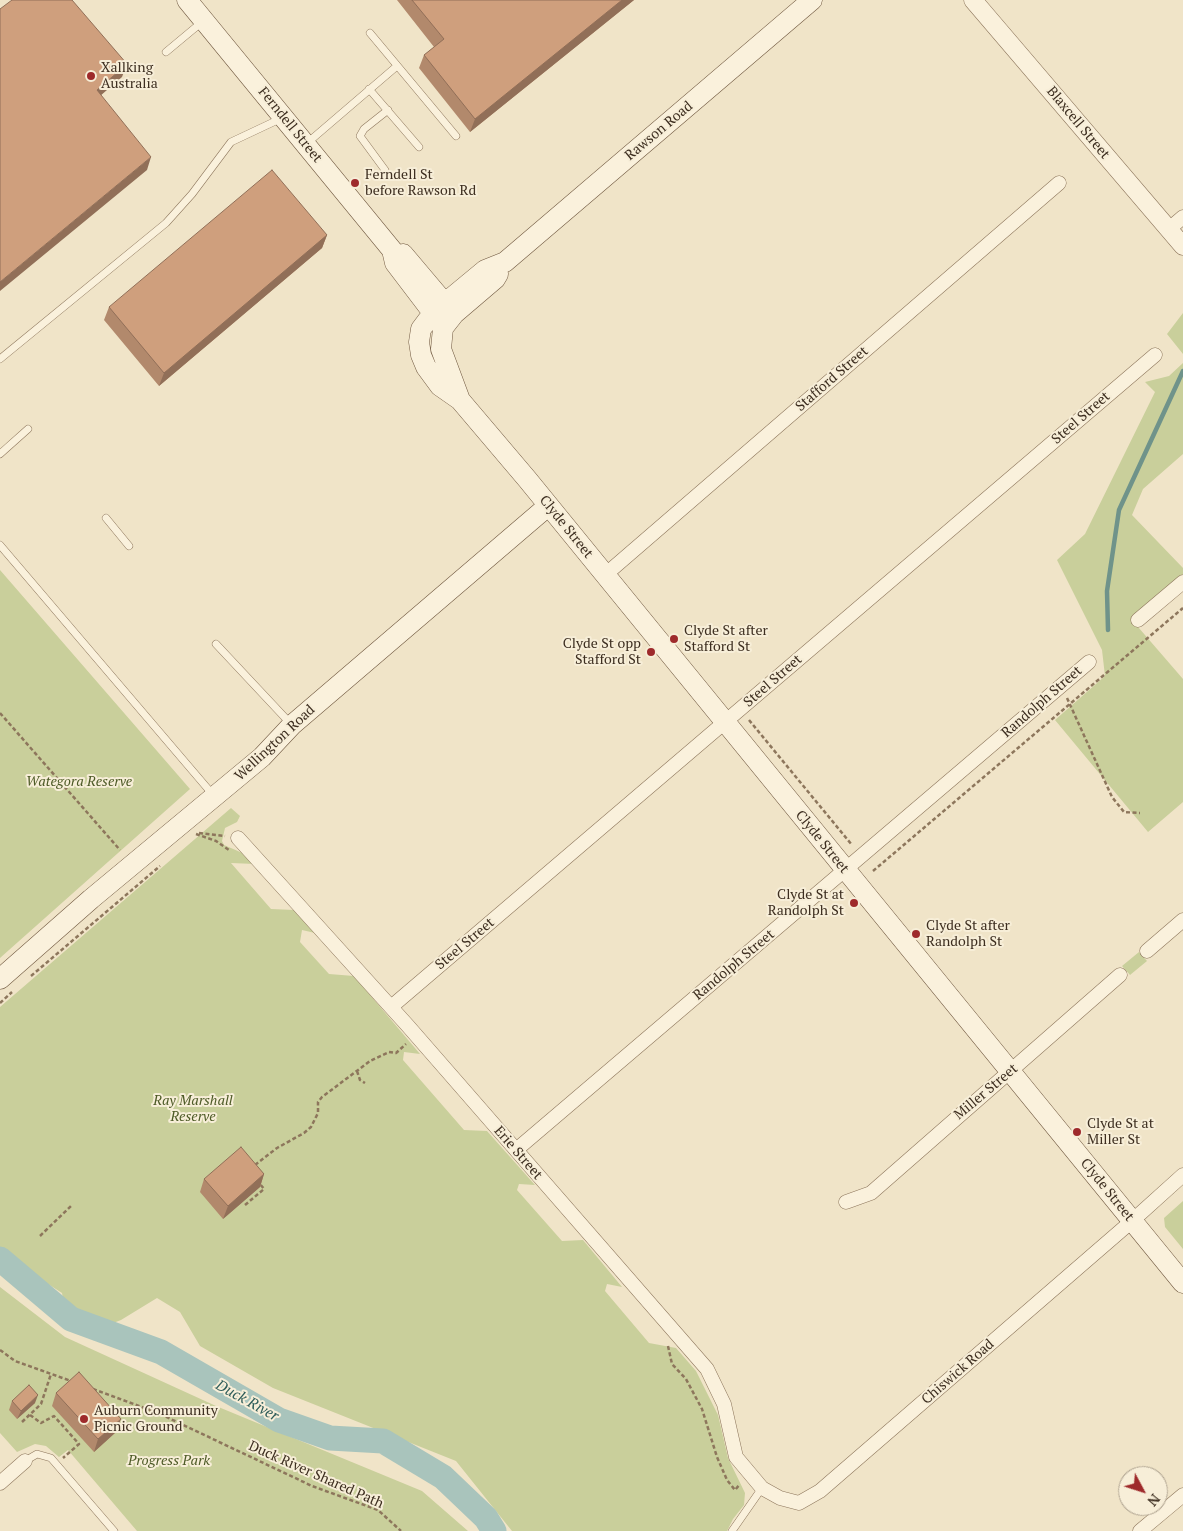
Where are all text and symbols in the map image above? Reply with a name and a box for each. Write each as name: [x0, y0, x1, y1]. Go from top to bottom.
place label: Xallking Australia: [101, 60, 158, 92]
marker: Xallking Australia: [85, 70, 97, 82]
street label: Blaxcell Street: [1043, 83, 1113, 163]
street label: Ferndell Street: [254, 84, 326, 166]
street label: Rawson Road: [622, 98, 696, 164]
place label: Ferndell St before Rawson Rd: [365, 167, 476, 200]
marker: Ferndell St before Rawson Rd: [349, 177, 361, 189]
street label: Stafford Street: [792, 343, 872, 415]
street label: Steel Street: [1048, 388, 1114, 448]
street label: Clyde Street: [536, 492, 596, 562]
place label: Clyde St after Stafford St: [684, 623, 768, 656]
marker: Clyde St after Stafford St: [668, 633, 680, 645]
place label: Clyde St opp Stafford St: [563, 636, 641, 669]
marker: Clyde St opp Stafford St: [645, 646, 657, 658]
street label: Steel Street: [740, 651, 806, 711]
street label: Randolph Street: [998, 663, 1086, 741]
street label: Wellington Road: [231, 702, 319, 784]
park label: Wategora Reserve: [26, 774, 132, 790]
street label: Clyde Street: [792, 807, 852, 877]
place label: Clyde St at Randolph St: [768, 887, 844, 920]
marker: Clyde St at Randolph St: [848, 897, 860, 909]
street label: Steel Street: [432, 915, 498, 973]
place label: Clyde St after Randolph St: [926, 918, 1010, 950]
street label: Randolph Street: [690, 926, 778, 1004]
marker: Clyde St after Randolph St: [910, 928, 922, 940]
street label: Miller Street: [951, 1061, 1021, 1123]
park label: Ray Marshall Reserve: [153, 1093, 233, 1126]
place label: Clyde St at Miller St: [1087, 1116, 1154, 1148]
street label: Erie Street: [490, 1123, 546, 1183]
marker: Clyde St at Miller St: [1071, 1126, 1083, 1138]
street label: Clyde Street: [1077, 1155, 1137, 1225]
street label: Chiswick Road: [918, 1336, 998, 1408]
water label: Duck River: [213, 1376, 281, 1426]
place label: Auburn Community Picnic Ground: [94, 1403, 218, 1435]
marker: Auburn Community Picnic Ground: [78, 1413, 90, 1425]
street label: Duck River Shared Path: [246, 1438, 386, 1512]
park label: Progress Park: [128, 1453, 210, 1469]
north arrow: [1118, 1466, 1168, 1516]
text: N: [1143, 1490, 1165, 1510]

